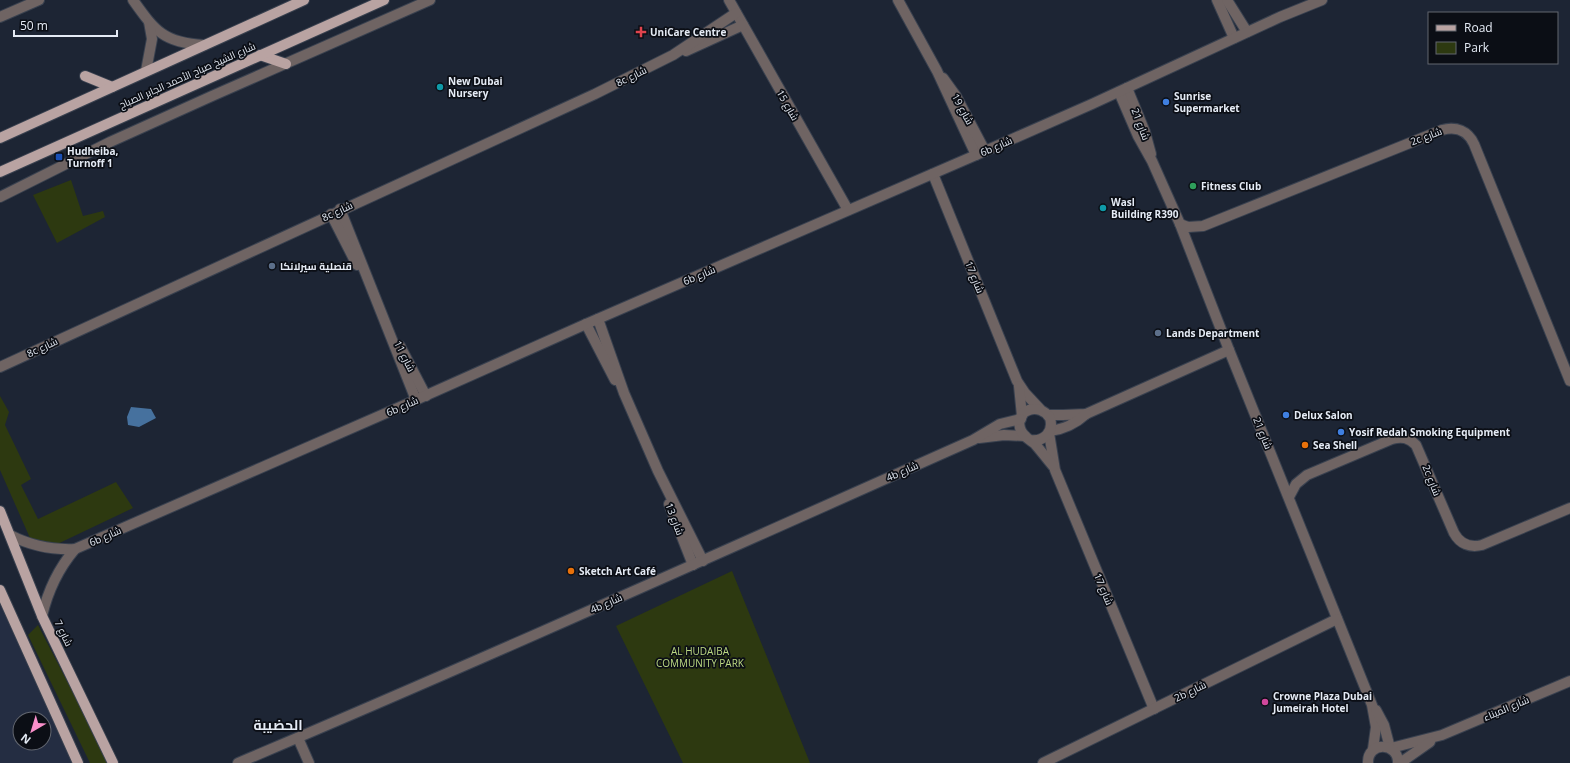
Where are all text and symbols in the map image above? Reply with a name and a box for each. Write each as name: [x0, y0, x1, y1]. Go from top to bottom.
scale bar: [14, 12, 117, 38]
legend: [1428, 12, 1558, 64]
text: 50 m: [20, 17, 48, 34]
text: Road: [1464, 19, 1493, 36]
place label: UniCare Centre: [650, 25, 726, 39]
marker: UniCare Centre: [635, 26, 647, 38]
street label: شارع الشيخ صباح الأحمد الجابر الصباح: [117, 38, 257, 112]
text: Park: [1464, 39, 1490, 56]
street label: 8c شارع: [613, 63, 649, 89]
place label: New Dubai Nursery: [448, 74, 503, 100]
marker: New Dubai Nursery: [435, 82, 445, 92]
street label: شارع 15: [774, 87, 802, 123]
place label: Sunrise Supermarket: [1174, 89, 1240, 115]
street label: شارع 19: [949, 91, 977, 127]
marker: Sunrise Supermarket: [1161, 97, 1171, 107]
street label: شارع 21: [1128, 106, 1154, 142]
street label: 2c شارع: [1408, 124, 1444, 148]
street label: 6b شارع: [978, 133, 1014, 159]
place label: Hudheiba, Turnoff 1: [67, 144, 118, 170]
marker: Hudheiba, Turnoff 1: [54, 152, 64, 162]
place label: Fitness Club: [1201, 179, 1261, 193]
marker: Fitness Club: [1188, 181, 1198, 191]
place label: Wasl Building R390: [1111, 195, 1179, 221]
street label: 8c شارع: [319, 198, 355, 224]
marker: Wasl Building R390: [1098, 203, 1108, 213]
place label: قنصلية سيرلانكا: [280, 259, 352, 273]
street label: شارع 17: [962, 259, 988, 295]
marker: قنصلية سيرلانكا: [267, 261, 277, 271]
street label: 6b شارع: [681, 262, 717, 288]
place label: Lands Department: [1166, 326, 1260, 340]
marker: Lands Department: [1153, 328, 1163, 338]
street label: 8c شارع: [24, 334, 60, 360]
street label: شارع 11: [391, 338, 419, 374]
street label: 6b شارع: [384, 393, 420, 419]
place label: Delux Salon: [1294, 408, 1353, 422]
marker: Delux Salon: [1281, 410, 1291, 420]
street label: شارع 21: [1250, 415, 1276, 451]
place label: Yosif Redah Smoking Equipment: [1349, 425, 1511, 439]
marker: Yosif Redah Smoking Equipment: [1336, 427, 1346, 437]
place label: Sea Shell: [1313, 438, 1357, 452]
marker: Sea Shell: [1300, 440, 1310, 450]
street label: 4b شارع: [884, 458, 920, 484]
street label: 2c شارع: [1419, 462, 1445, 498]
street label: شارع 13: [662, 501, 688, 537]
street label: 6b شارع: [87, 523, 123, 549]
place label: Sketch Art Café: [579, 564, 656, 578]
marker: Sketch Art Café: [566, 566, 576, 576]
street label: شارع 17: [1091, 571, 1117, 607]
street label: 4b شارع: [588, 590, 624, 616]
street label: شارع 7: [52, 617, 76, 649]
park label: AL HUDAIBA COMMUNITY PARK: [656, 644, 745, 670]
street label: 2b شارع: [1172, 677, 1208, 705]
place label: Crowne Plaza Dubai Jumeirah Hotel: [1272, 689, 1372, 715]
street label: شارع الميناء: [1481, 692, 1531, 724]
marker: Crowne Plaza Dubai Jumeirah Hotel: [1260, 697, 1270, 707]
north arrow: [12, 711, 52, 751]
district label: الحضيبة: [253, 715, 303, 734]
text: N: [17, 731, 34, 748]

